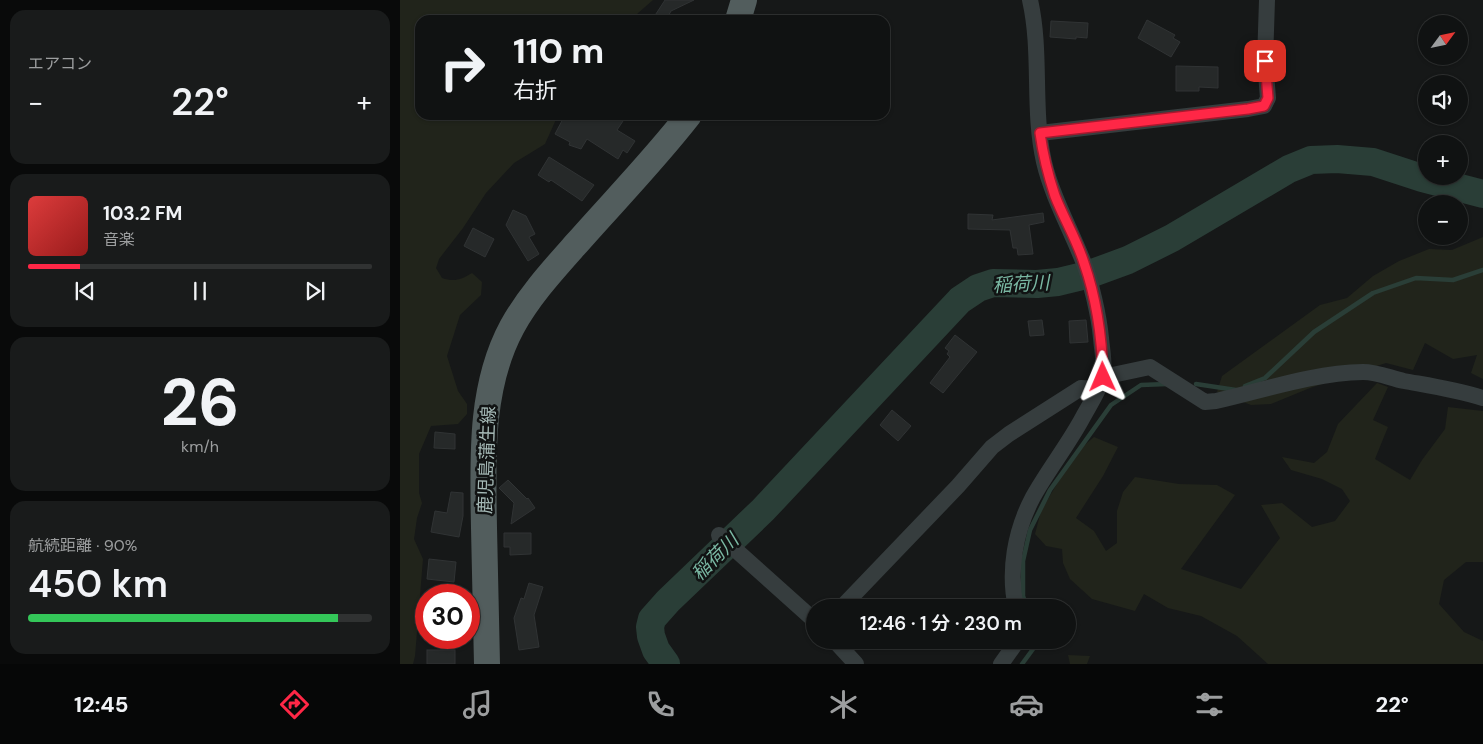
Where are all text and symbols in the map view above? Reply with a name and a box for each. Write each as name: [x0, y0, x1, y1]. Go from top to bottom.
north arrow: [1418, 15, 1468, 65]
map controls: [1418, 15, 1468, 245]
text: 110 m: [513, 28, 604, 74]
icon: right: [430, 35, 495, 100]
pin: [1244, 40, 1286, 82]
icon: arrive: [1251, 47, 1279, 75]
text: エアコン: [28, 53, 92, 74]
button: sound: [1418, 75, 1468, 125]
text: 右折: [513, 76, 557, 105]
text: 22°: [171, 77, 229, 127]
text: −: [28, 84, 43, 121]
text: +: [357, 84, 372, 121]
button: +: [1418, 135, 1468, 185]
button: −: [1418, 195, 1468, 245]
text: 103.2 FM: [103, 201, 182, 226]
text: 音楽: [103, 229, 135, 250]
water label: 稲荷川: [992, 270, 1052, 298]
icon: previous: [71, 277, 99, 305]
icon: pause: [186, 277, 214, 305]
icon: next: [301, 277, 329, 305]
position arrow: [1076, 350, 1128, 402]
text: 26: [161, 361, 239, 445]
street label: 鹿児島蒲生線: [473, 406, 501, 514]
text: km/h: [181, 436, 219, 457]
water label: 稲荷川: [686, 527, 745, 586]
text: 航続距離 · 90%: [28, 535, 137, 556]
text: 450 km: [28, 559, 168, 609]
speed limit sign: 30: [415, 584, 480, 649]
text: 12:46 · 1 分 · 230 m: [860, 611, 1022, 636]
icon: directions: [277, 687, 312, 722]
icon: music: [460, 687, 495, 722]
icon: phone: [643, 687, 678, 722]
icon: climate: [826, 687, 861, 722]
icon: car: [1009, 687, 1044, 722]
icon: filters: [1192, 687, 1227, 722]
text: 12:45: [74, 690, 128, 719]
text: 22°: [1375, 690, 1409, 719]

